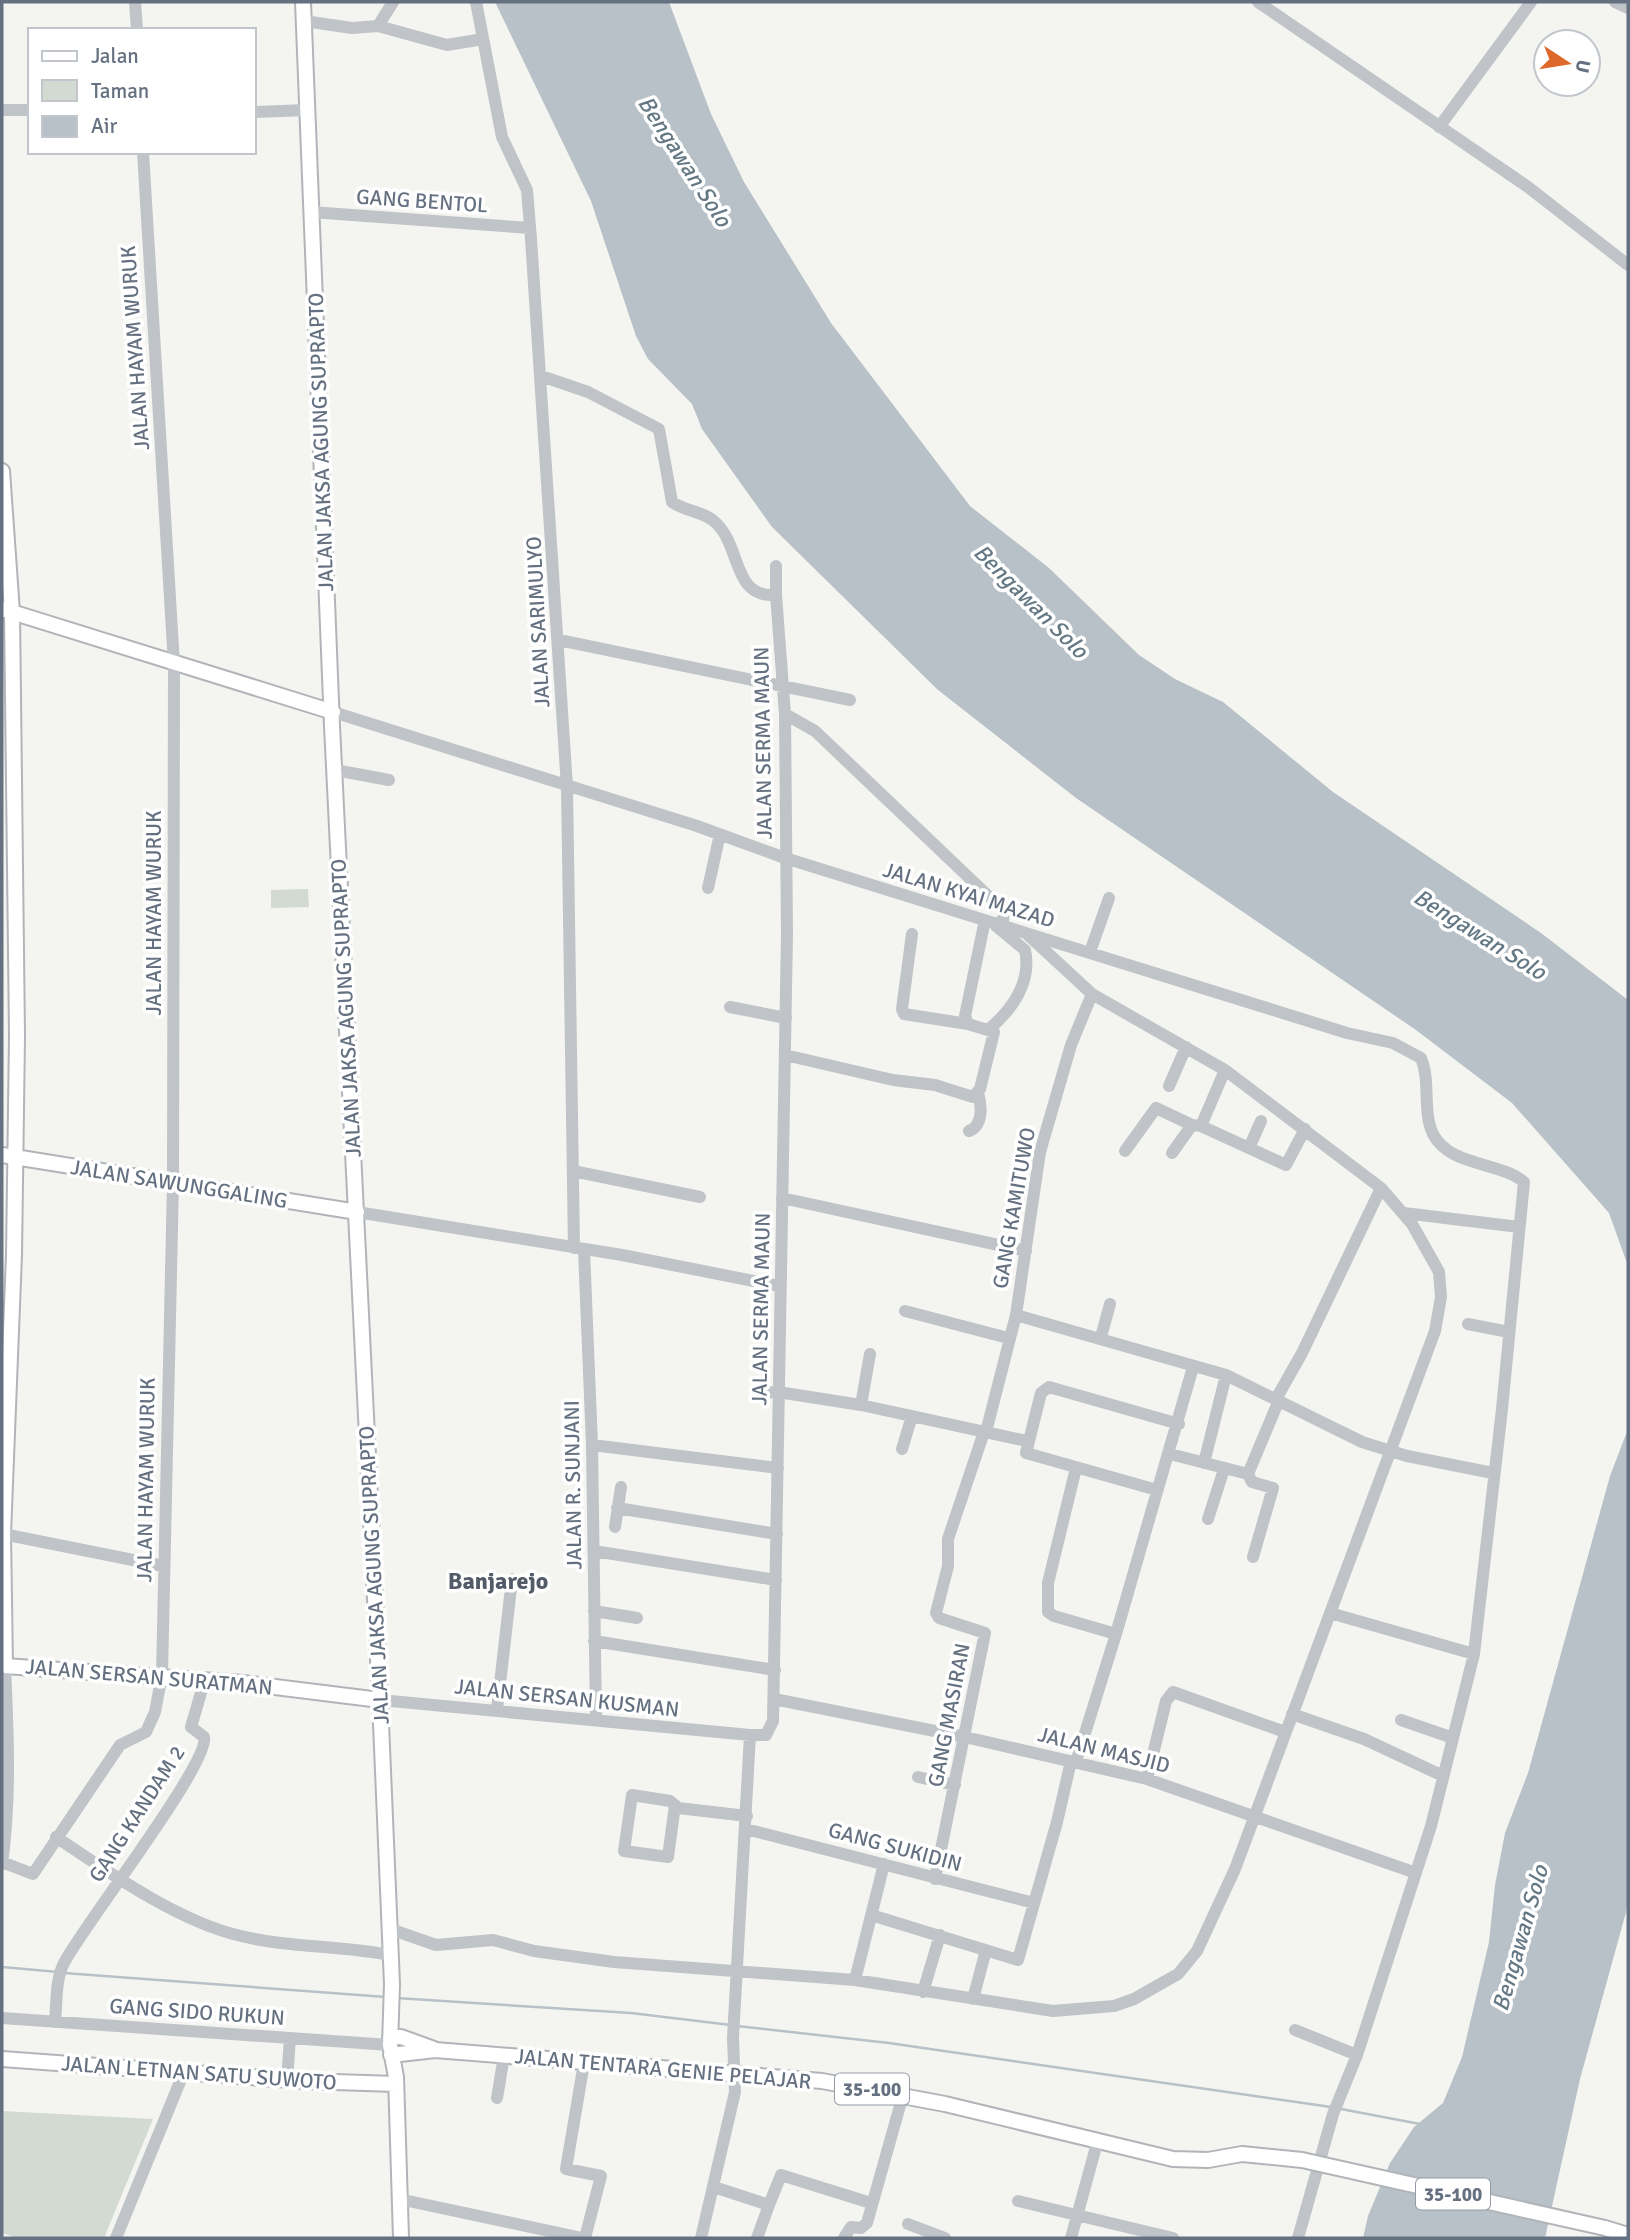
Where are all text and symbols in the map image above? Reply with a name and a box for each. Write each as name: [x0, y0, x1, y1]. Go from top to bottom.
legend: [28, 28, 256, 154]
north arrow: [1532, 28, 1602, 98]
text: Jalan: [91, 43, 139, 69]
text: U: [1570, 58, 1596, 75]
text: Taman: [91, 78, 149, 104]
water label: Bengawan Solo: [631, 90, 738, 233]
text: Air: [91, 113, 118, 139]
street label: GANG BENTOL: [355, 183, 489, 219]
street label: JALAN HAYAM WURUK: [115, 244, 155, 451]
street label: JALAN JAKSA AGUNG SUPRAPTO: [303, 292, 339, 592]
street label: JALAN SARIMULYO: [521, 536, 555, 708]
water label: Bengawan Solo: [967, 538, 1095, 666]
street label: JALAN SERMA MAUN: [748, 646, 778, 840]
street label: JALAN HAYAM WURUK: [141, 810, 167, 1015]
street label: JALAN KYAI MAZAD: [880, 857, 1058, 933]
street label: JALAN JAKSA AGUNG SUPRAPTO: [325, 858, 367, 1158]
water label: Bengawan Solo: [1408, 882, 1552, 987]
street label: GANG KAMITUWO: [987, 1125, 1041, 1291]
street label: JALAN SAWUNGGALING: [69, 1154, 289, 1214]
street label: JALAN SERMA MAUN: [746, 1212, 776, 1406]
street label: JALAN HAYAM WURUK: [131, 1377, 161, 1583]
street label: JALAN R. SUNJANI: [559, 1400, 587, 1570]
street label: JALAN JAKSA AGUNG SUPRAPTO: [353, 1425, 395, 1725]
district label: Banjarejo: [448, 1566, 548, 1596]
street label: GANG MASIRAN: [922, 1641, 976, 1789]
street label: JALAN SERSAN SURATMAN: [24, 1653, 274, 1701]
street label: JALAN SERSAN KUSMAN: [453, 1673, 681, 1723]
street label: JALAN MASJID: [1035, 1721, 1173, 1779]
street label: GANG KANDAM 2: [83, 1741, 191, 1887]
street label: GANG SUKIDIN: [825, 1817, 965, 1877]
water label: Bengawan Solo: [1486, 1861, 1555, 2014]
street label: GANG SIDO RUKUN: [108, 1993, 286, 2031]
street label: JALAN TENTARA GENIE PELAJAR: [514, 2043, 812, 2095]
street label: JALAN LETNAN SATU SUWOTO: [61, 2050, 337, 2096]
road number: 35-100: [835, 2074, 909, 2104]
road number: 35-100: [1416, 2178, 1490, 2210]

